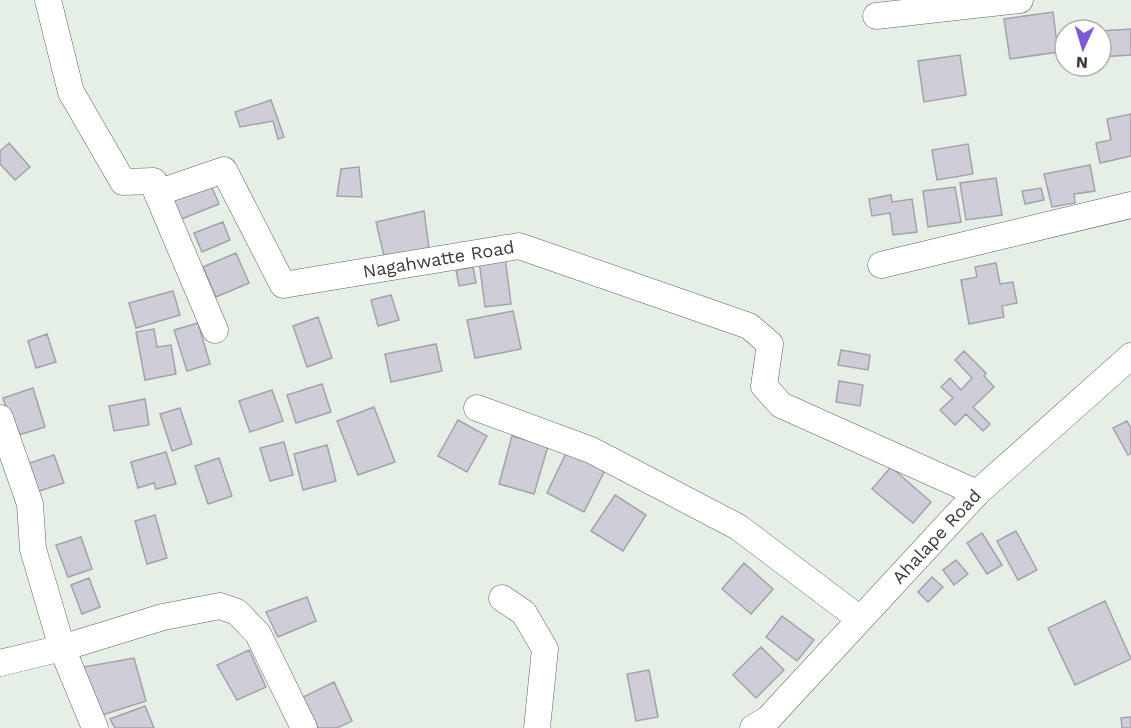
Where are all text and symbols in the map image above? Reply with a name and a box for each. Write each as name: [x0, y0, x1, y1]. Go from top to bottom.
north arrow: [1053, 18, 1113, 78]
text: N: [1075, 53, 1089, 72]
street label: Nagahwatte Road: [361, 236, 516, 282]
street label: Ahalape Road: [888, 485, 985, 588]

